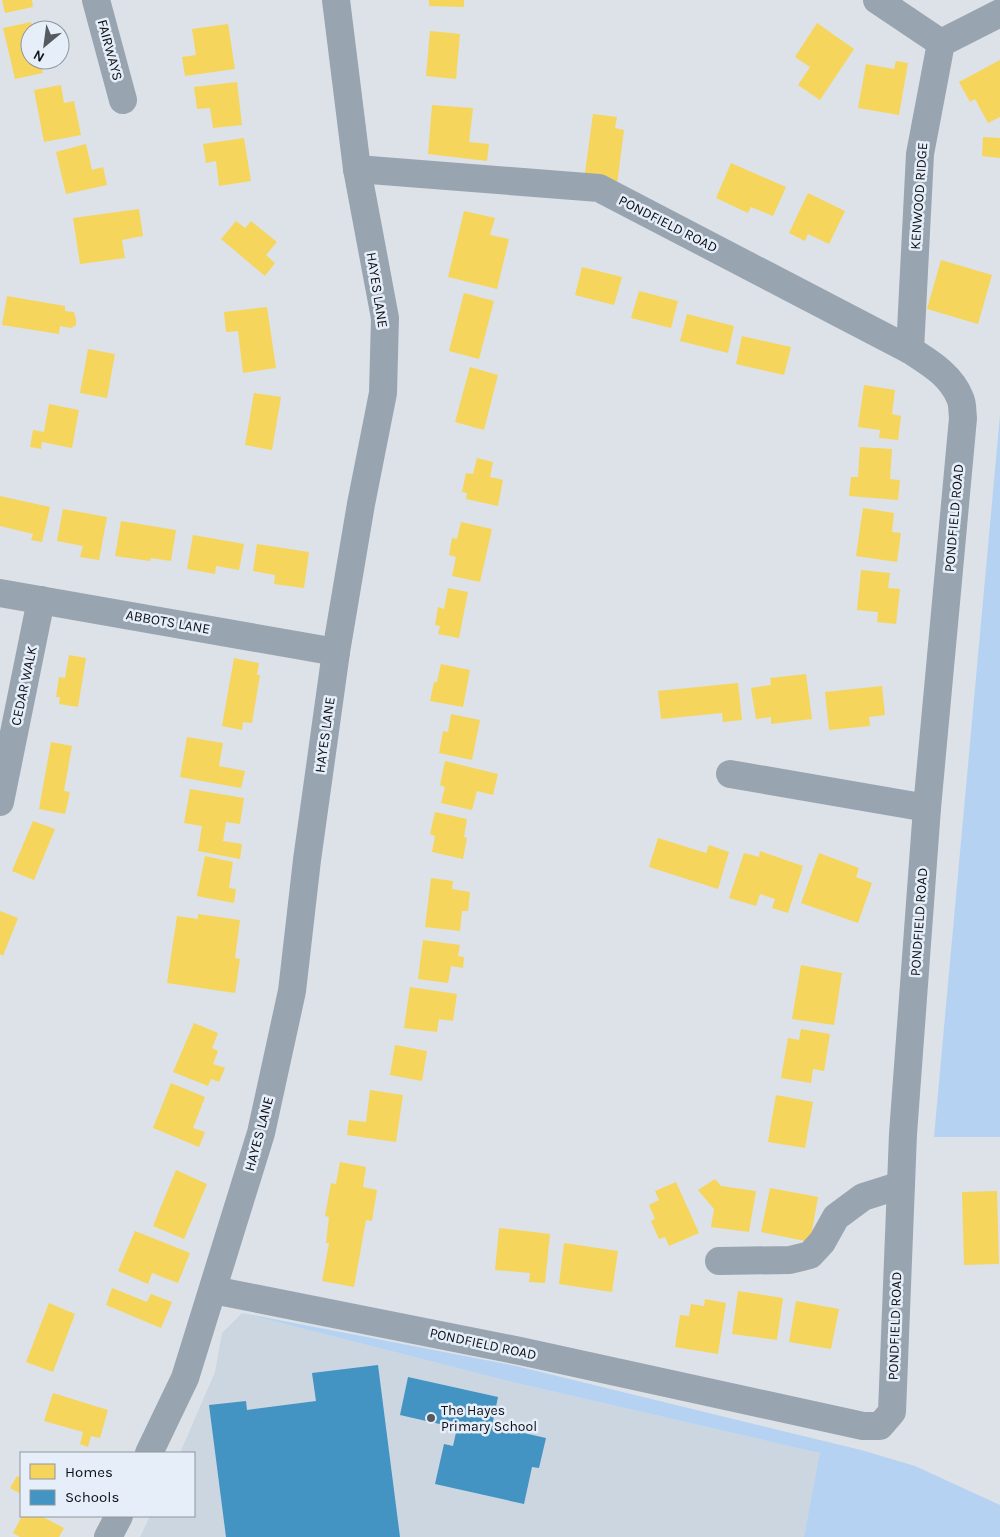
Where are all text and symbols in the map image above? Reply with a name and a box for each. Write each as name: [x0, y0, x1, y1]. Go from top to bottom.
street label: FAIRWAYS: [94, 18, 126, 82]
north arrow: [20, 20, 70, 70]
text: N: [30, 46, 47, 66]
street label: KENWOOD RIDGE: [907, 142, 931, 250]
street label: PONDFIELD ROAD: [616, 192, 720, 256]
street label: HAYES LANE: [363, 251, 391, 329]
street label: PONDFIELD ROAD: [941, 463, 967, 573]
street label: ABBOTS LANE: [125, 606, 211, 638]
street label: CEDAR WALK: [7, 644, 41, 727]
street label: HAYES LANE: [311, 696, 339, 774]
street label: PONDFIELD ROAD: [907, 867, 931, 977]
street label: HAYES LANE: [241, 1095, 277, 1173]
street label: PONDFIELD ROAD: [885, 1271, 905, 1381]
street label: PONDFIELD ROAD: [428, 1324, 538, 1364]
place label: The Hayes Primary School: [441, 1402, 537, 1435]
marker: The Hayes Primary School: [425, 1412, 437, 1424]
legend: [20, 1452, 195, 1517]
text: Homes: [65, 1463, 113, 1481]
text: Schools: [65, 1488, 119, 1506]

